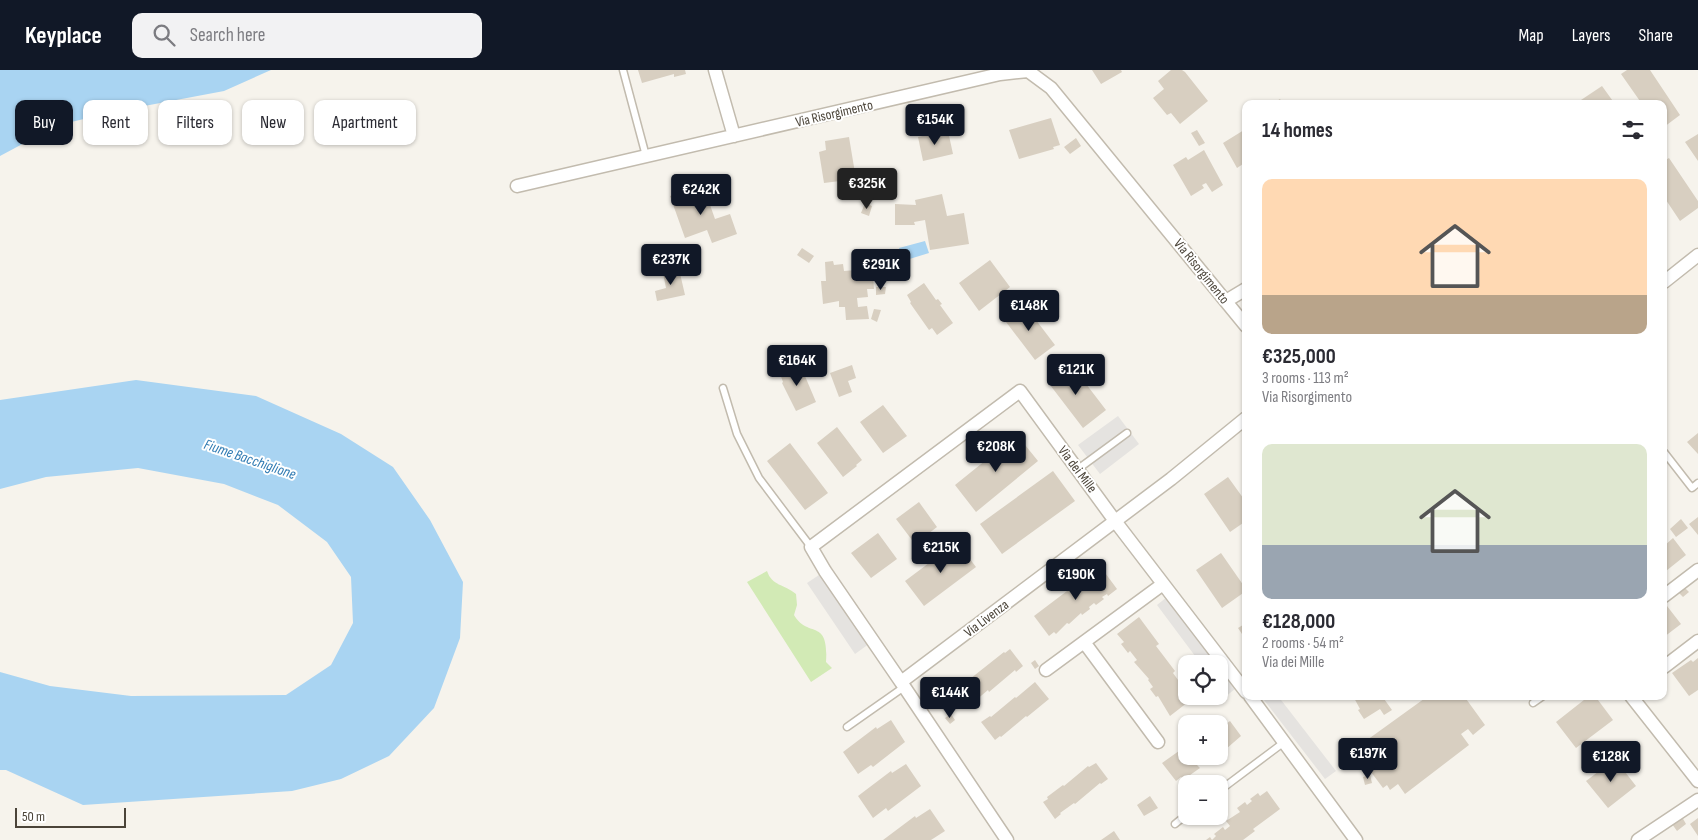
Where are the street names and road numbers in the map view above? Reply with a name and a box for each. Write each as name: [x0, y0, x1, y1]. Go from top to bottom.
street label: Via Risorgimento: [794, 96, 875, 131]
street label: Via Risorgimento: [1170, 235, 1233, 307]
street label: Via dei Mille: [1054, 442, 1101, 496]
street label: Via Livenza: [961, 596, 1012, 641]

